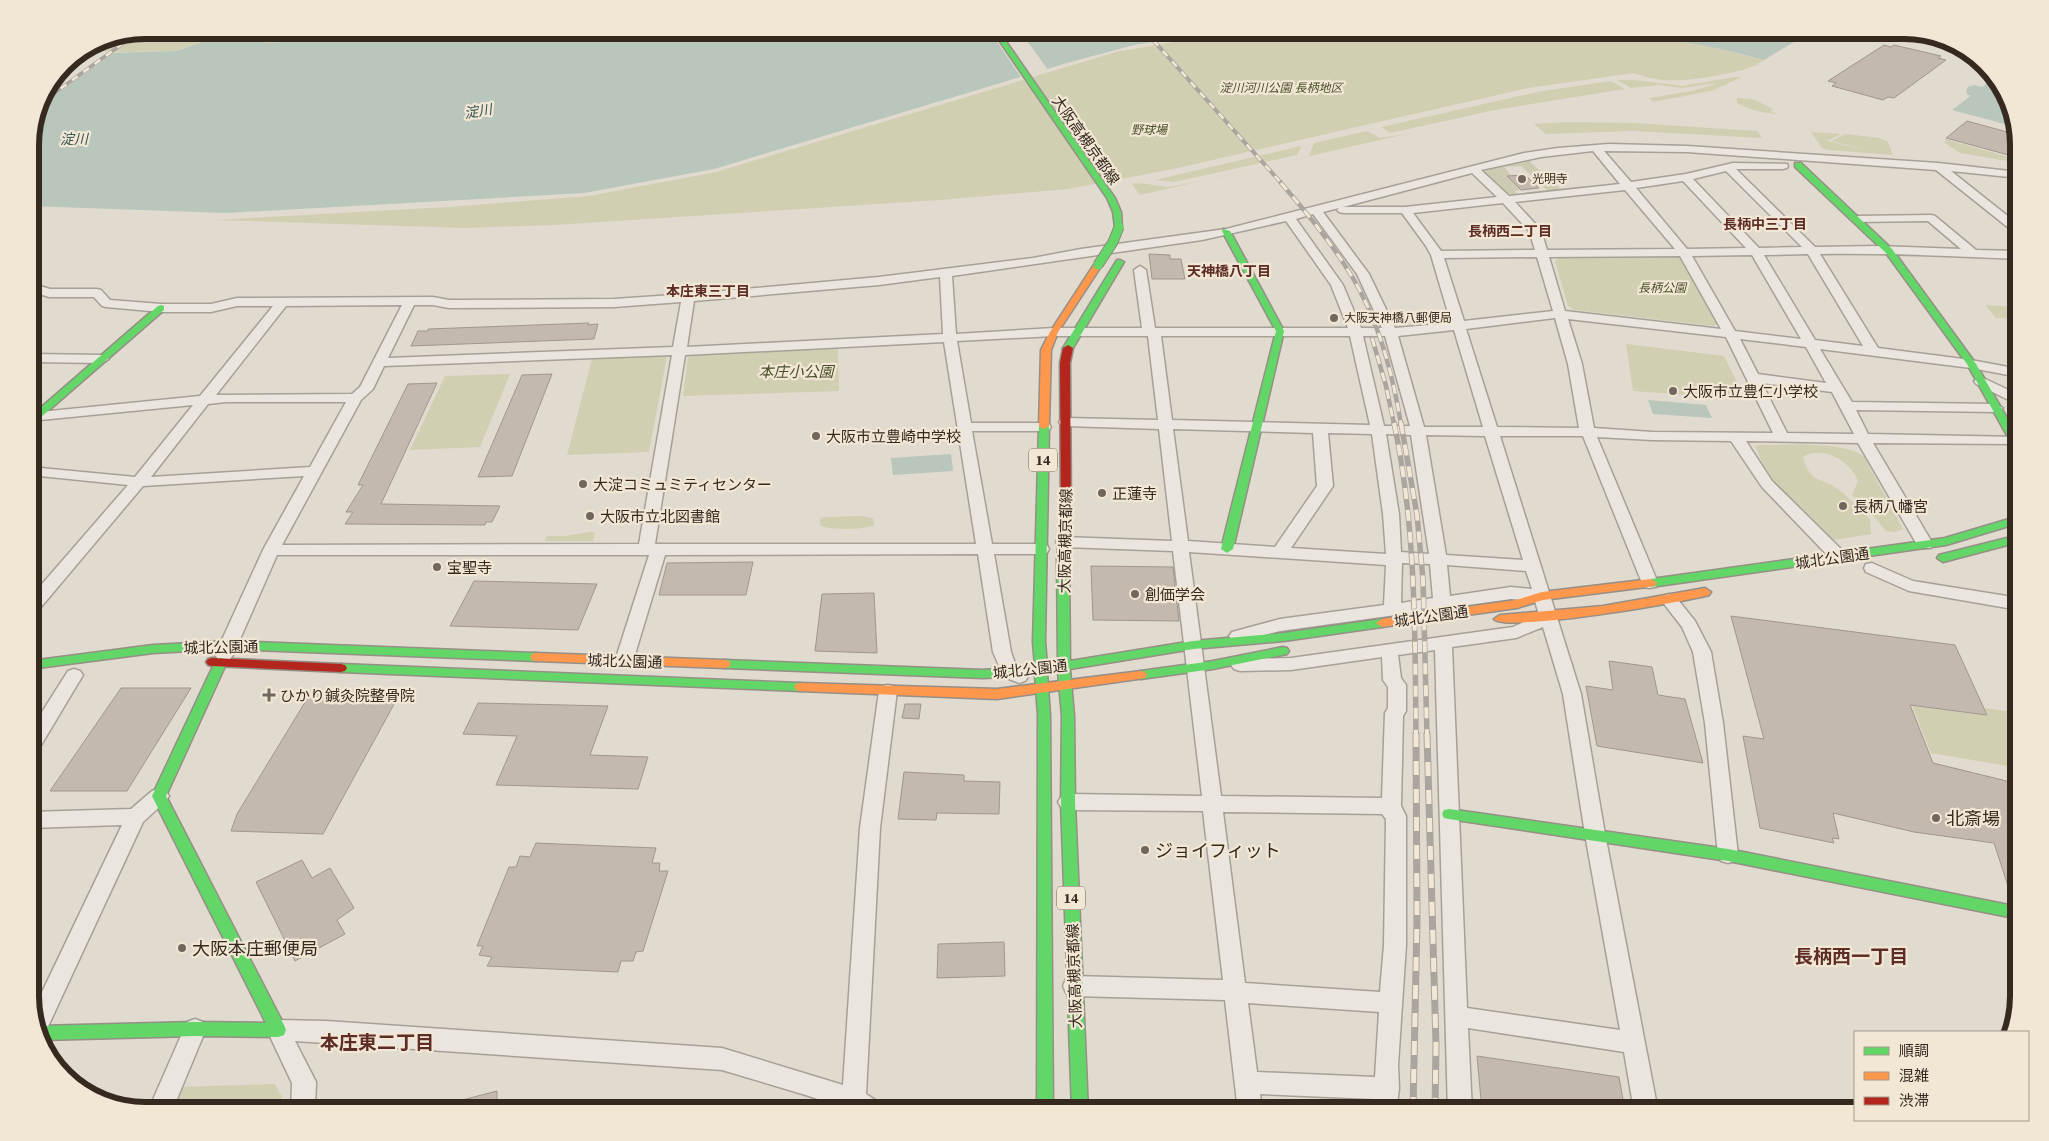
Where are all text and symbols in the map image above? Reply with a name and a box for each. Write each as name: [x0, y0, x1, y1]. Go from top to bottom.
park label: 淀川河川公園 長柄地区: [1220, 80, 1344, 96]
street label: 大阪高槻京都線: [1047, 91, 1125, 189]
water label: 淀川: [463, 99, 495, 123]
park label: 野球場: [1131, 122, 1169, 138]
water label: 淀川: [60, 129, 90, 149]
place label: 光明寺: [1532, 171, 1568, 187]
marker: 光明寺: [1516, 173, 1528, 185]
district label: 長柄中三丁目: [1723, 214, 1807, 234]
district label: 長柄西二丁目: [1468, 221, 1552, 241]
district label: 天神橋八丁目: [1187, 261, 1271, 281]
park label: 長柄公園: [1638, 280, 1688, 296]
district label: 本庄東三丁目: [666, 281, 750, 301]
place label: 大阪天神橋八郵便局: [1344, 310, 1452, 326]
marker: 大阪天神橋八郵便局: [1328, 312, 1340, 324]
park label: 本庄小公園: [758, 361, 835, 382]
place label: 大阪市立豊仁小学校: [1683, 381, 1818, 402]
marker: 大阪市立豊仁小学校: [1667, 385, 1679, 397]
place label: 大阪市立豊崎中学校: [826, 426, 961, 447]
marker: 大阪市立豊崎中学校: [810, 430, 822, 442]
road number: 14: [1029, 448, 1057, 472]
place label: 大淀コミュミティセンター: [593, 474, 772, 495]
marker: 大淀コミュミティセンター: [577, 478, 589, 490]
place label: 正蓮寺: [1112, 483, 1157, 504]
marker: 正蓮寺: [1096, 487, 1108, 499]
street label: 大阪高槻京都線: [1054, 488, 1076, 594]
place label: 長柄八幡宮: [1853, 496, 1928, 517]
marker: 長柄八幡宮: [1837, 500, 1849, 512]
place label: 大阪市立北図書館: [600, 506, 720, 527]
marker: 大阪市立北図書館: [584, 510, 596, 522]
street label: 城北公園通: [1793, 542, 1871, 574]
place label: 宝聖寺: [447, 557, 492, 578]
marker: 宝聖寺: [431, 561, 443, 573]
place label: 創価学会: [1145, 584, 1205, 605]
marker: 創価学会: [1129, 588, 1141, 600]
street label: 城北公園通: [1392, 600, 1470, 632]
street label: 城北公園通: [183, 636, 259, 658]
street label: 城北公園通: [587, 649, 663, 673]
street label: 城北公園通: [992, 655, 1068, 683]
place label: ひかり鍼灸院整骨院: [280, 685, 415, 706]
marker: ひかり鍼灸院整骨院: [262, 688, 276, 702]
place label: 北斎場: [1946, 806, 2000, 831]
marker: 北斎場: [1930, 812, 1942, 824]
place label: ジョイフィット: [1155, 838, 1281, 863]
marker: ジョイフィット: [1139, 844, 1151, 856]
road number: 14: [1057, 886, 1085, 910]
street label: 大阪高槻京都線: [1062, 923, 1086, 1029]
place label: 大阪本庄郵便局: [192, 936, 318, 961]
marker: 大阪本庄郵便局: [176, 942, 188, 954]
district label: 長柄西一丁目: [1794, 943, 1908, 969]
district label: 本庄東二丁目: [320, 1029, 434, 1055]
legend: [1854, 1031, 2029, 1121]
text: 順調: [1899, 1040, 1929, 1061]
text: 混雑: [1899, 1065, 1929, 1086]
text: 渋滞: [1899, 1090, 1929, 1111]

